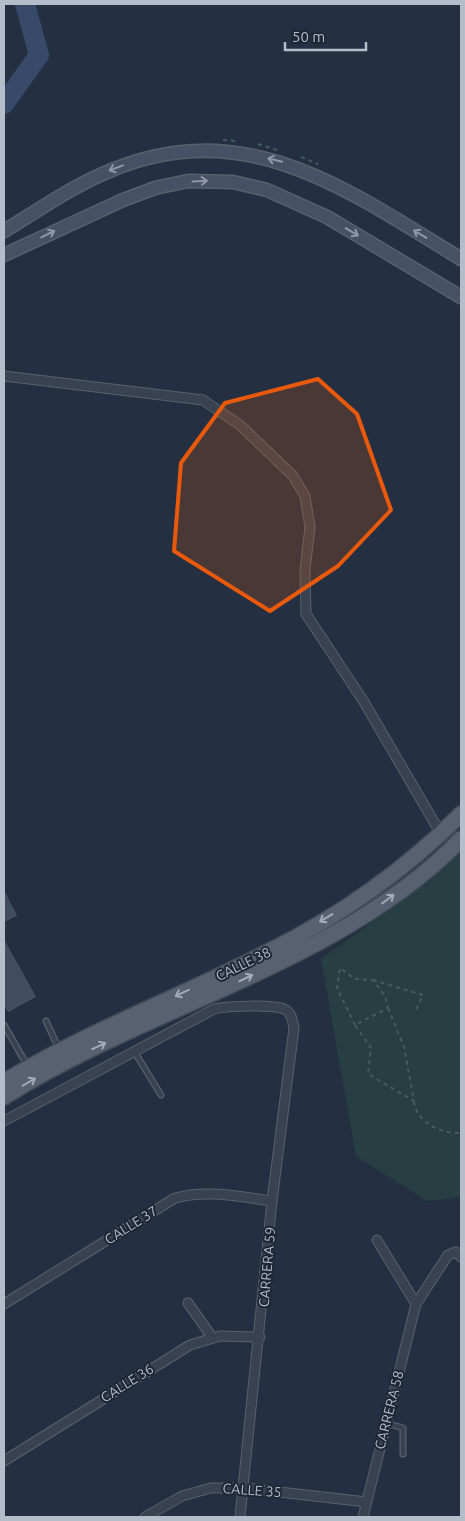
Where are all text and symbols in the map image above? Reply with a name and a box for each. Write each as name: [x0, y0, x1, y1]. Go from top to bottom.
scale bar: [285, 20, 366, 52]
text: 50 m: [292, 28, 325, 45]
one-way arrow: [268, 155, 284, 164]
one-way arrow: [109, 164, 124, 174]
one-way arrow: [192, 176, 208, 186]
one-way arrow: [344, 227, 358, 237]
one-way arrow: [40, 229, 55, 238]
one-way arrow: [413, 229, 427, 239]
one-way arrow: [381, 894, 395, 904]
one-way arrow: [320, 914, 334, 924]
street label: CALLE 38: [213, 944, 273, 984]
one-way arrow: [238, 973, 253, 982]
one-way arrow: [175, 989, 190, 998]
one-way arrow: [91, 1041, 106, 1051]
one-way arrow: [22, 1077, 36, 1087]
street label: CALLE 37: [102, 1203, 160, 1247]
street label: CARRERA 59: [256, 1226, 278, 1308]
street label: CALLE 36: [98, 1360, 156, 1405]
street label: CARRERA 58: [371, 1369, 407, 1451]
street label: CALLE 35: [222, 1480, 282, 1500]

